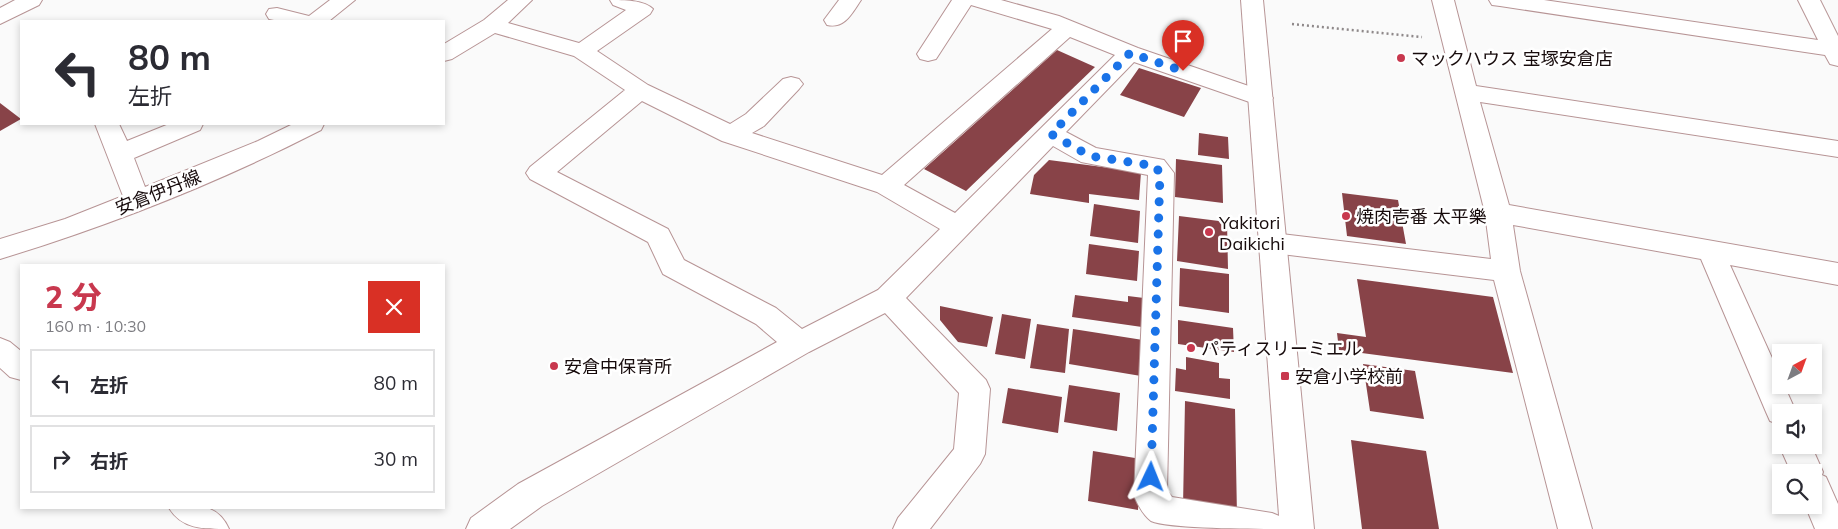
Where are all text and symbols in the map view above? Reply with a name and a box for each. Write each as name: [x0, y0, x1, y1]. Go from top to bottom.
pin: [1162, 20, 1204, 71]
icon: arrive: [1169, 27, 1197, 55]
text: 80 m: [128, 35, 211, 79]
icon: left: [45, 40, 110, 105]
place label: マックハウス 宝塚安倉店: [1411, 47, 1613, 70]
marker: マックハウス 宝塚安倉店: [1395, 52, 1407, 64]
text: 左折: [128, 82, 172, 110]
street label: 安倉伊丹線: [112, 164, 204, 220]
place label: 焼肉壱番 太平樂: [1356, 205, 1487, 228]
marker: 焼肉壱番 太平樂: [1340, 210, 1352, 222]
place label: Yakitori Daikichi: [1218, 211, 1285, 255]
marker: Yakitori Daikichi: [1203, 226, 1215, 238]
text: 2 分: [45, 278, 101, 316]
button: close: [368, 281, 420, 333]
text: 160 m · 10:30: [45, 316, 146, 336]
place label: パティスリーミエル: [1201, 337, 1362, 360]
marker: パティスリーミエル: [1185, 342, 1197, 354]
north arrow: [1772, 344, 1822, 394]
map controls: [1772, 344, 1822, 514]
place label: 安倉中保育所: [564, 355, 672, 378]
marker: 安倉中保育所: [548, 360, 560, 372]
place label: 安倉小学校前: [1295, 365, 1403, 388]
icon: left: [47, 369, 75, 397]
marker: 安倉小学校前: [1279, 370, 1291, 382]
text: 80 m: [374, 371, 418, 395]
text: 左折: [90, 373, 128, 397]
button: sound: [1772, 404, 1822, 454]
icon: right: [47, 445, 75, 473]
text: 30 m: [374, 447, 418, 471]
text: 右折: [90, 449, 128, 473]
position arrow: [1124, 450, 1176, 502]
button: search: [1772, 464, 1822, 514]

